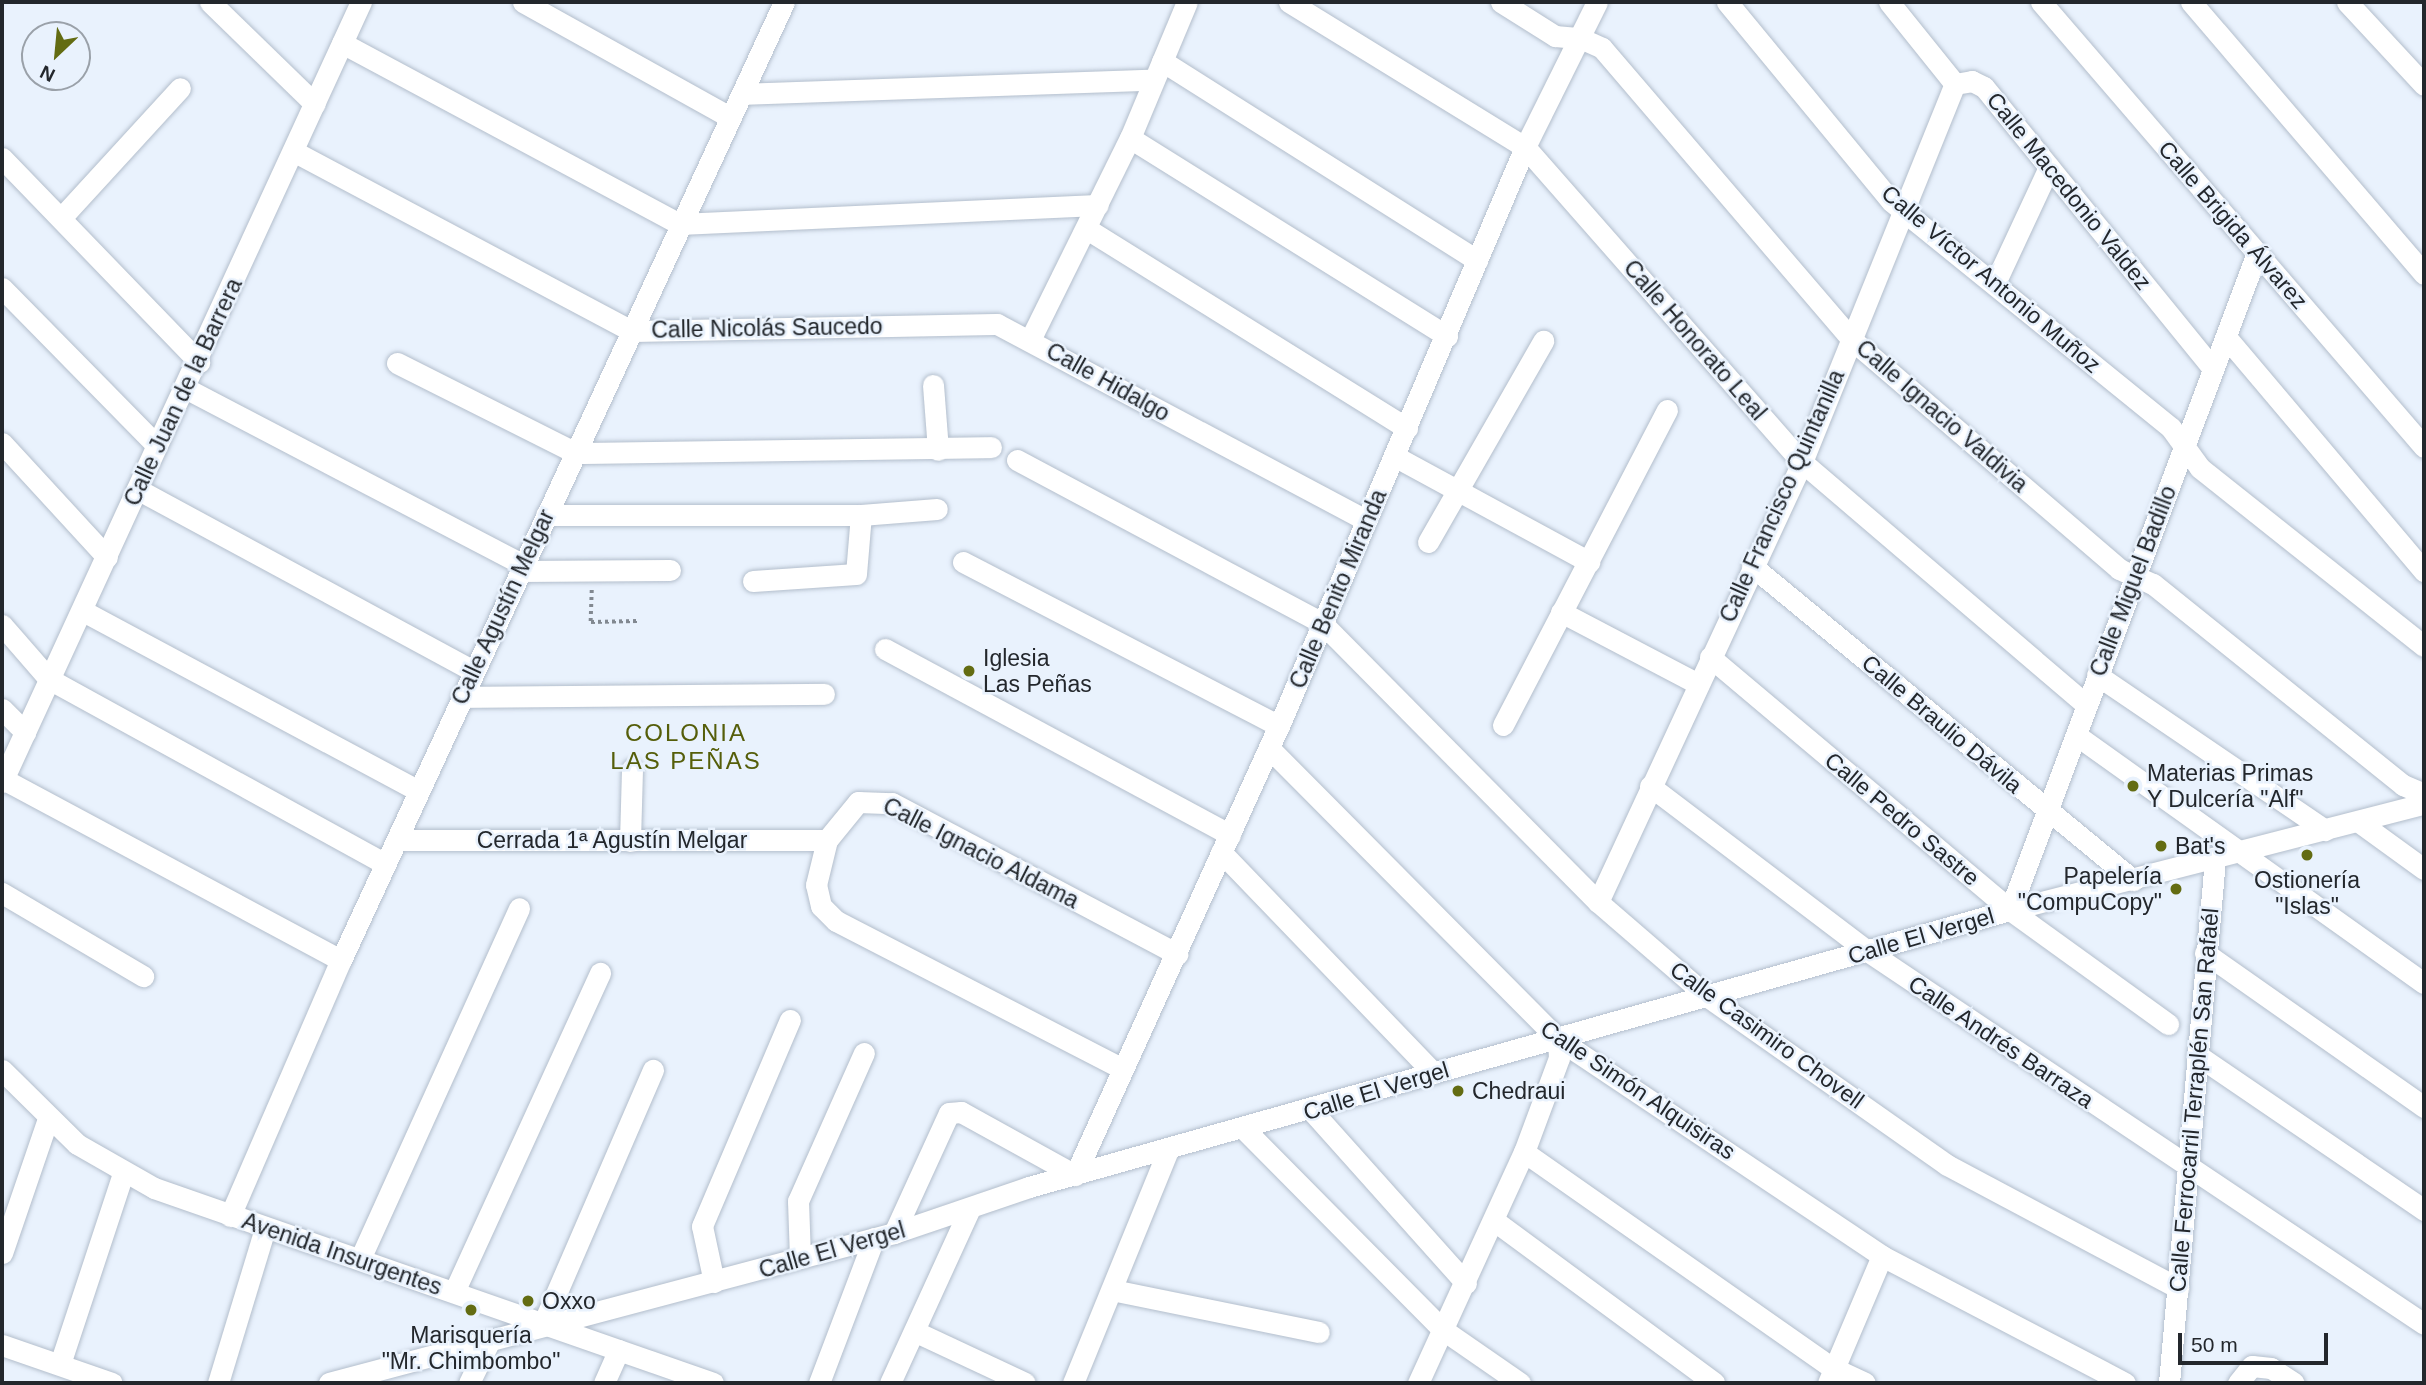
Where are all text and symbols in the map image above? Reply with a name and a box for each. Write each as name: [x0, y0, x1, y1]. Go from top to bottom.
north arrow: [21, 21, 91, 91]
text: N: [37, 61, 58, 86]
street label: Calle Macedonio Valdez: [1981, 87, 2157, 295]
street label: Calle Brigida Álvarez: [2153, 135, 2313, 315]
street label: Calle Víctor Antonio Muñoz: [1875, 179, 2107, 379]
street label: Calle Honorato Leal: [1618, 254, 1772, 426]
street label: Calle Juan de la Barrera: [118, 274, 248, 510]
street label: Calle Nicolás Saucedo: [651, 312, 883, 344]
street label: Calle Ignacio Valdivia: [1851, 334, 2033, 498]
street label: Calle Hidalgo: [1041, 337, 1175, 427]
street label: Calle Francisco Quintanilla: [1714, 365, 1850, 627]
street label: Calle Miguel Badillo: [2084, 482, 2182, 680]
street label: Calle Benito Miranda: [1284, 485, 1392, 693]
street label: Calle Agustín Melgar: [445, 504, 561, 710]
place label: Iglesia Las Peñas: [983, 644, 1092, 698]
street label: Calle Braulio Dávila: [1856, 649, 2028, 799]
marker: Iglesia Las Peñas: [961, 663, 977, 679]
district label: COLONIA LAS PEÑAS: [611, 719, 761, 775]
street label: Calle Pedro Sastre: [1819, 746, 1985, 892]
place label: Materias Primas Y Dulcería "Alf": [2147, 759, 2313, 813]
marker: Materias Primas Y Dulcería "Alf": [2125, 778, 2141, 794]
street label: Calle Ignacio Aldama: [878, 791, 1084, 915]
street label: Cerrada 1ª Agustín Melgar: [476, 826, 748, 854]
place label: Bat's: [2175, 832, 2225, 860]
marker: Bat's: [2153, 838, 2169, 854]
marker: Ostionería "Islas": [2299, 847, 2315, 863]
place label: Papelería "CompuCopy": [2018, 862, 2162, 916]
place label: Ostionería "Islas": [2254, 866, 2360, 920]
marker: Papelería "CompuCopy": [2168, 881, 2184, 897]
street label: Calle El Vergel: [1845, 902, 1997, 970]
street label: Calle Ferrocarril Terraplén San Rafaél: [2163, 907, 2225, 1293]
street label: Calle Casimiro Chovell: [1665, 955, 1869, 1115]
street label: Calle Andrés Barraza: [1903, 969, 2099, 1115]
street label: Calle Simón Alquisiras: [1535, 1014, 1741, 1166]
street label: Calle El Vergel: [1300, 1056, 1452, 1126]
place label: Chedraui: [1472, 1077, 1565, 1105]
marker: Chedraui: [1450, 1083, 1466, 1099]
street label: Avenida Insurgentes: [239, 1207, 445, 1301]
street label: Calle El Vergel: [756, 1216, 908, 1284]
place label: Oxxo: [542, 1287, 596, 1315]
marker: Oxxo: [520, 1293, 536, 1309]
marker: Marisquería "Mr. Chimbombo": [463, 1302, 479, 1318]
scale bar: [2181, 1318, 2332, 1362]
place label: Marisquería "Mr. Chimbombo": [382, 1321, 560, 1375]
text: 50 m: [2191, 1333, 2238, 1356]

